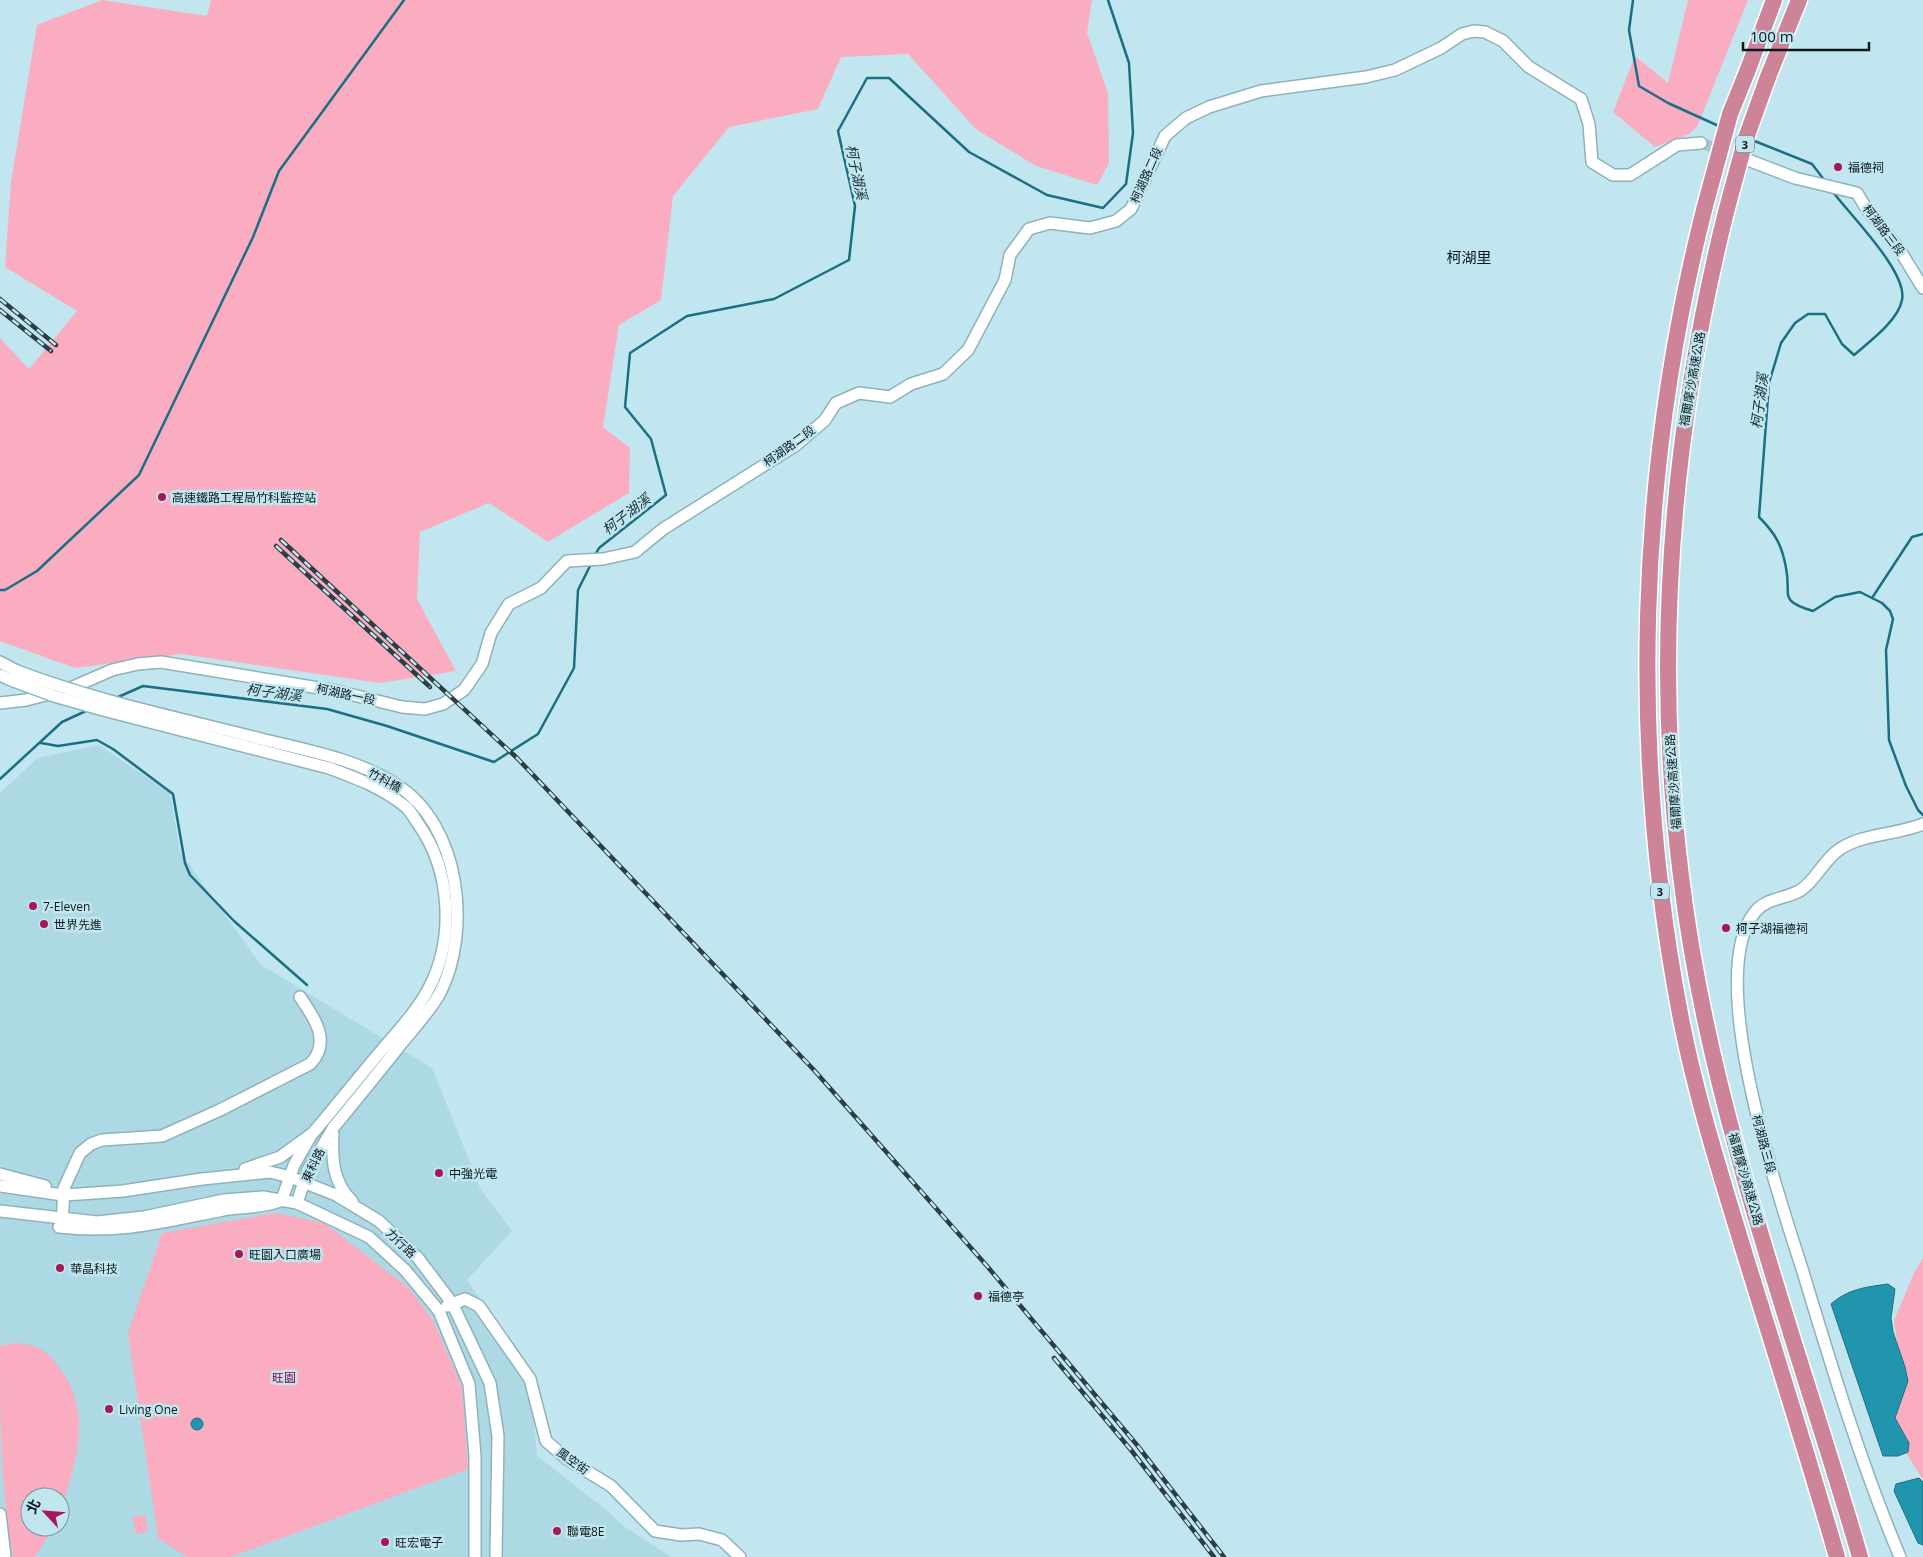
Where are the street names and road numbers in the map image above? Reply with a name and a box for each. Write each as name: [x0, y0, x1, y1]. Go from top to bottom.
road number: 3: [1736, 136, 1754, 152]
street label: 柯湖路二段: [1126, 144, 1166, 206]
street label: 柯湖路三段: [1859, 201, 1909, 259]
street label: 福爾摩沙高速公路: [1675, 330, 1709, 428]
street label: 柯湖路二段: [760, 421, 818, 471]
street label: 柯湖路一段: [315, 679, 377, 709]
street label: 福爾摩沙高速公路: [1661, 734, 1685, 830]
street label: 竹科橋: [365, 764, 405, 796]
road number: 3: [1651, 882, 1669, 899]
street label: 柯湖路三段: [1748, 1113, 1780, 1175]
street label: 福爾摩沙高速公路: [1725, 1131, 1767, 1227]
street label: 東科路: [297, 1145, 329, 1185]
street label: 力行路: [382, 1224, 420, 1262]
street label: 風空街: [553, 1444, 593, 1478]

